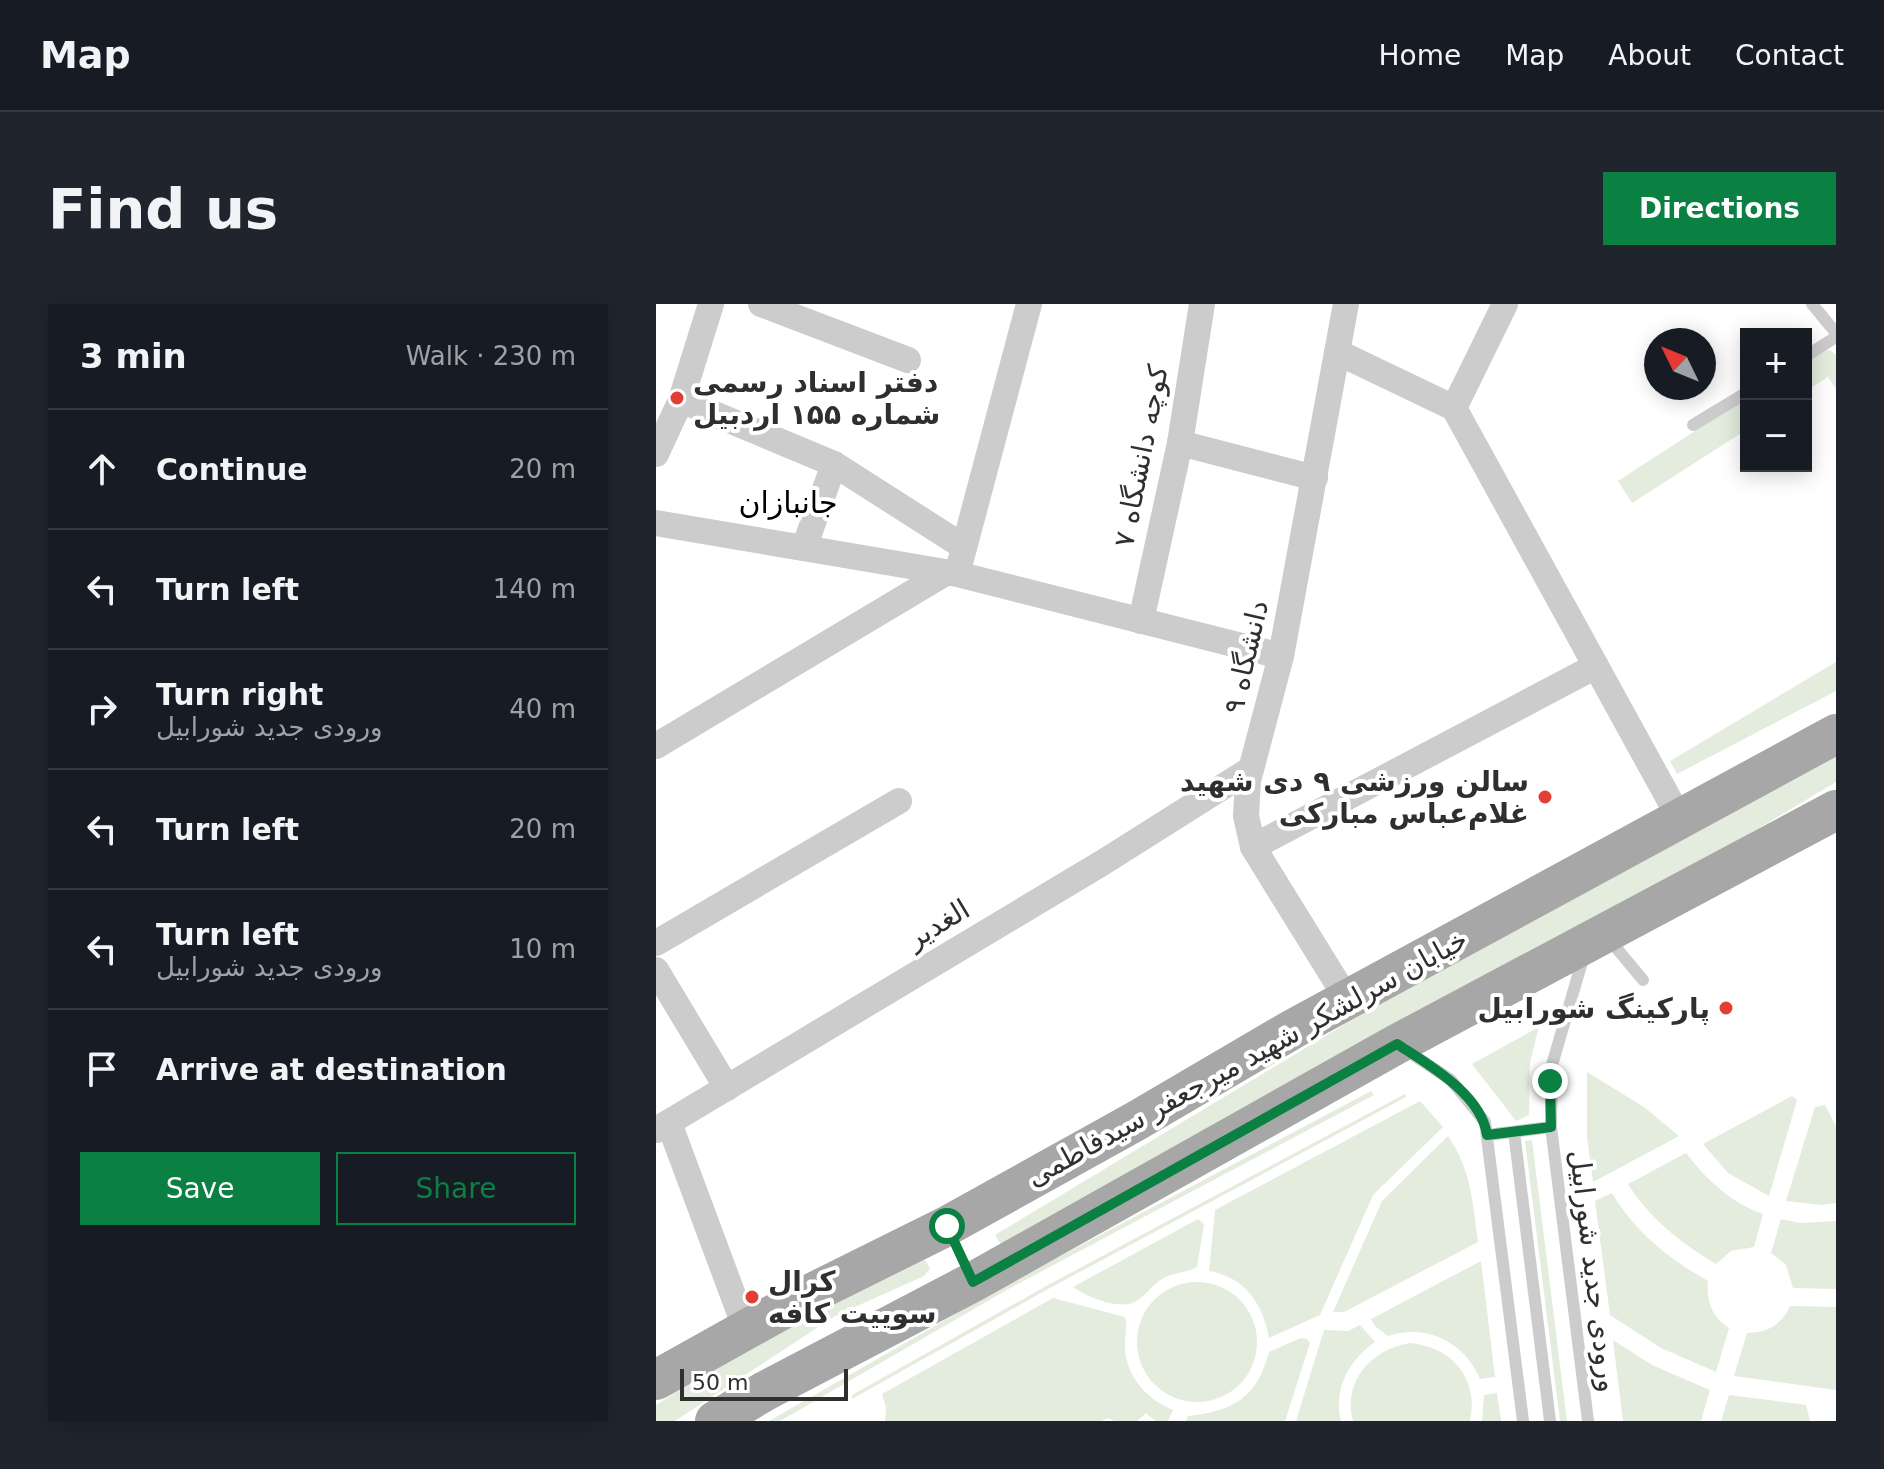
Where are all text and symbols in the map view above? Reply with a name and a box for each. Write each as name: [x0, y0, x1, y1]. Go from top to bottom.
text: Map: [40, 33, 131, 77]
text: Home: [1378, 39, 1461, 72]
text: Map: [1505, 39, 1564, 72]
text: About: [1608, 39, 1691, 72]
text: Contact: [1735, 39, 1844, 72]
button: Directions: [1603, 172, 1836, 245]
text: Find us: [48, 176, 278, 241]
north arrow: [1644, 328, 1716, 400]
map controls: [1740, 328, 1812, 472]
button: +: [1740, 328, 1812, 400]
text: 3 min: [80, 336, 187, 376]
text: Walk · 230 m: [406, 341, 576, 371]
street label: کوچه دانشگاه ۷: [1107, 362, 1175, 550]
place label: دفتر اسناد رسمی شماره ۱۵۵ اردبیل: [693, 366, 940, 431]
marker: دفتر اسناد رسمی شماره ۱۵۵ اردبیل: [668, 389, 686, 407]
button: −: [1740, 400, 1812, 472]
icon: ahead: [80, 447, 124, 491]
text: Continue: [156, 452, 308, 487]
text: 20 m: [509, 454, 576, 484]
district label: جانبازان: [738, 485, 838, 520]
icon: left: [80, 567, 124, 611]
text: Turn left: [156, 572, 299, 607]
text: 140 m: [493, 574, 576, 604]
street label: دانشگاه ۹: [1217, 597, 1275, 717]
text: Turn right: [156, 677, 323, 712]
icon: right: [80, 687, 124, 731]
text: 40 m: [509, 694, 576, 724]
text: ورودی جدید شورابیل: [156, 712, 383, 742]
place label: سالن ورزشی ۹ دی شهید غلام‌عباس مبارکی: [1180, 765, 1529, 830]
marker: سالن ورزشی ۹ دی شهید غلام‌عباس مبارکی: [1536, 788, 1554, 806]
icon: left: [80, 807, 124, 851]
text: Turn left: [156, 812, 299, 847]
text: 20 m: [509, 814, 576, 844]
street label: الغدیر: [899, 892, 976, 957]
text: Turn left: [156, 917, 299, 952]
street label: خیابان سرلشکر شهید میرجعفر سیدفاطمی: [1021, 923, 1473, 1193]
icon: left: [80, 927, 124, 971]
text: 10 m: [509, 934, 576, 964]
text: ورودی جدید شورابیل: [156, 952, 383, 982]
place label: پارکینگ شورابیل: [1478, 992, 1710, 1025]
marker: پارکینگ شورابیل: [1717, 999, 1735, 1017]
icon: arrive: [80, 1047, 124, 1091]
text: Arrive at destination: [156, 1052, 507, 1087]
route end: [1532, 1063, 1568, 1099]
street label: ورودی جدید شورابیل: [1563, 1148, 1625, 1394]
button: Save: [80, 1152, 320, 1225]
button: Share: [336, 1152, 576, 1225]
route start: [929, 1208, 965, 1244]
place label: کرال سوییت کافه: [768, 1265, 937, 1330]
marker: کرال سوییت کافه: [743, 1288, 761, 1306]
scale bar: [680, 1365, 848, 1401]
text: 50 m: [692, 1370, 748, 1395]

